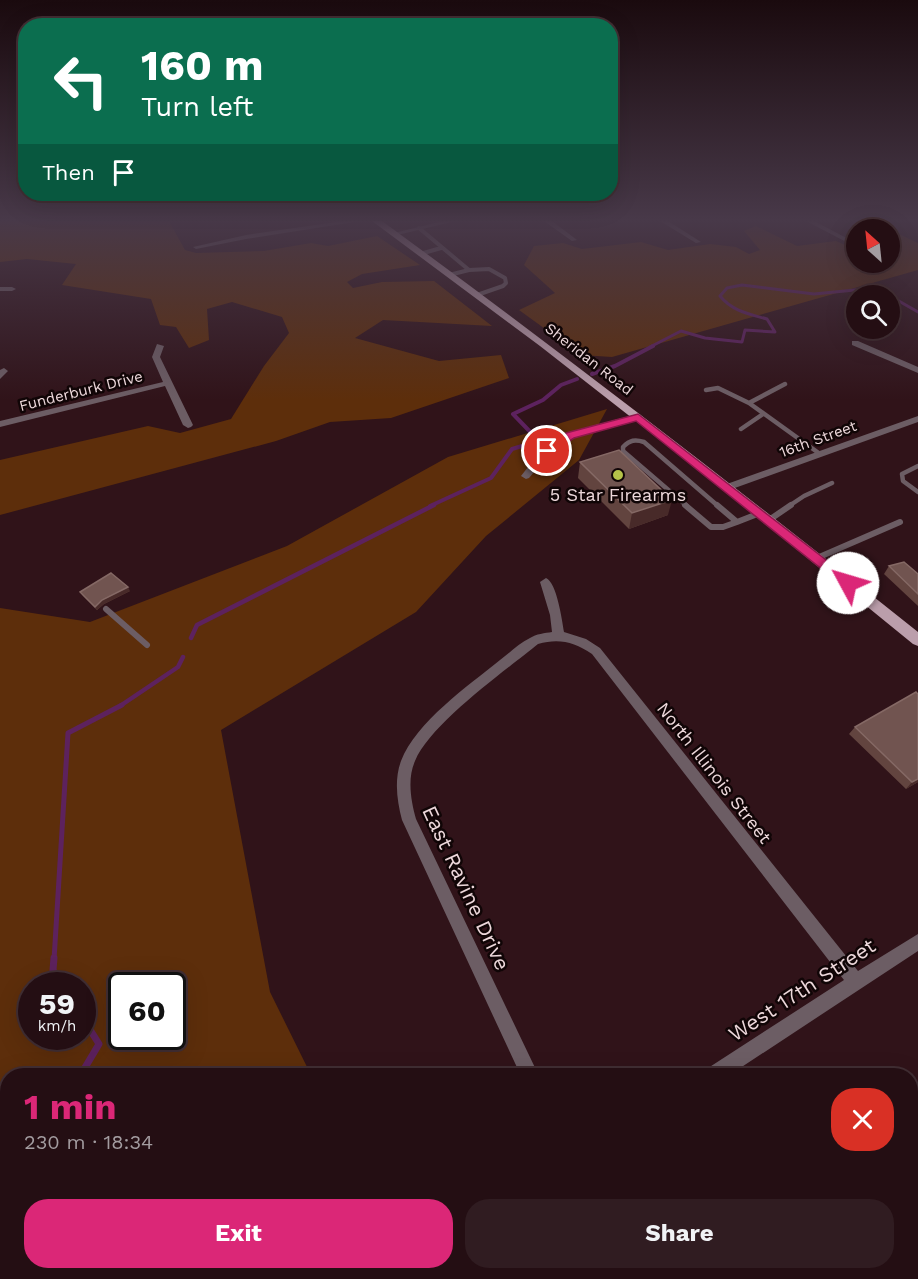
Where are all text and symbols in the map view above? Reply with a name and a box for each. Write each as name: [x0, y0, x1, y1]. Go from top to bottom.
text: 160 m: [141, 41, 264, 90]
icon: left: [42, 42, 120, 120]
text: Turn left: [141, 91, 253, 123]
icon: arrive: [107, 156, 140, 189]
text: Then: [42, 160, 95, 185]
north arrow: [846, 219, 900, 273]
map controls: [846, 219, 900, 339]
button: search: [846, 285, 900, 339]
street label: Sheridan Road: [541, 319, 637, 399]
street label: Funderburk Drive: [17, 367, 145, 415]
street label: 16th Street: [777, 416, 860, 461]
pin: [521, 425, 572, 476]
icon: arrive: [530, 434, 563, 467]
marker: 5 Star Firearms: [611, 468, 625, 482]
place label: 5 Star Firearms: [550, 484, 686, 505]
position arrow: [816, 551, 880, 615]
street label: North Illinois Street: [653, 698, 776, 848]
street label: East Ravine Drive: [417, 801, 516, 974]
street label: West 17th Street: [723, 933, 880, 1046]
speed limit sign: 60: [108, 972, 186, 1050]
text: 59: [39, 986, 75, 1021]
text: km/h: [38, 1017, 76, 1035]
text: 1 min: [24, 1086, 116, 1128]
button: close: [831, 1088, 894, 1151]
text: 230 m · 18:34: [24, 1130, 153, 1154]
button: Exit: [24, 1199, 453, 1268]
button: Share: [465, 1199, 894, 1268]

